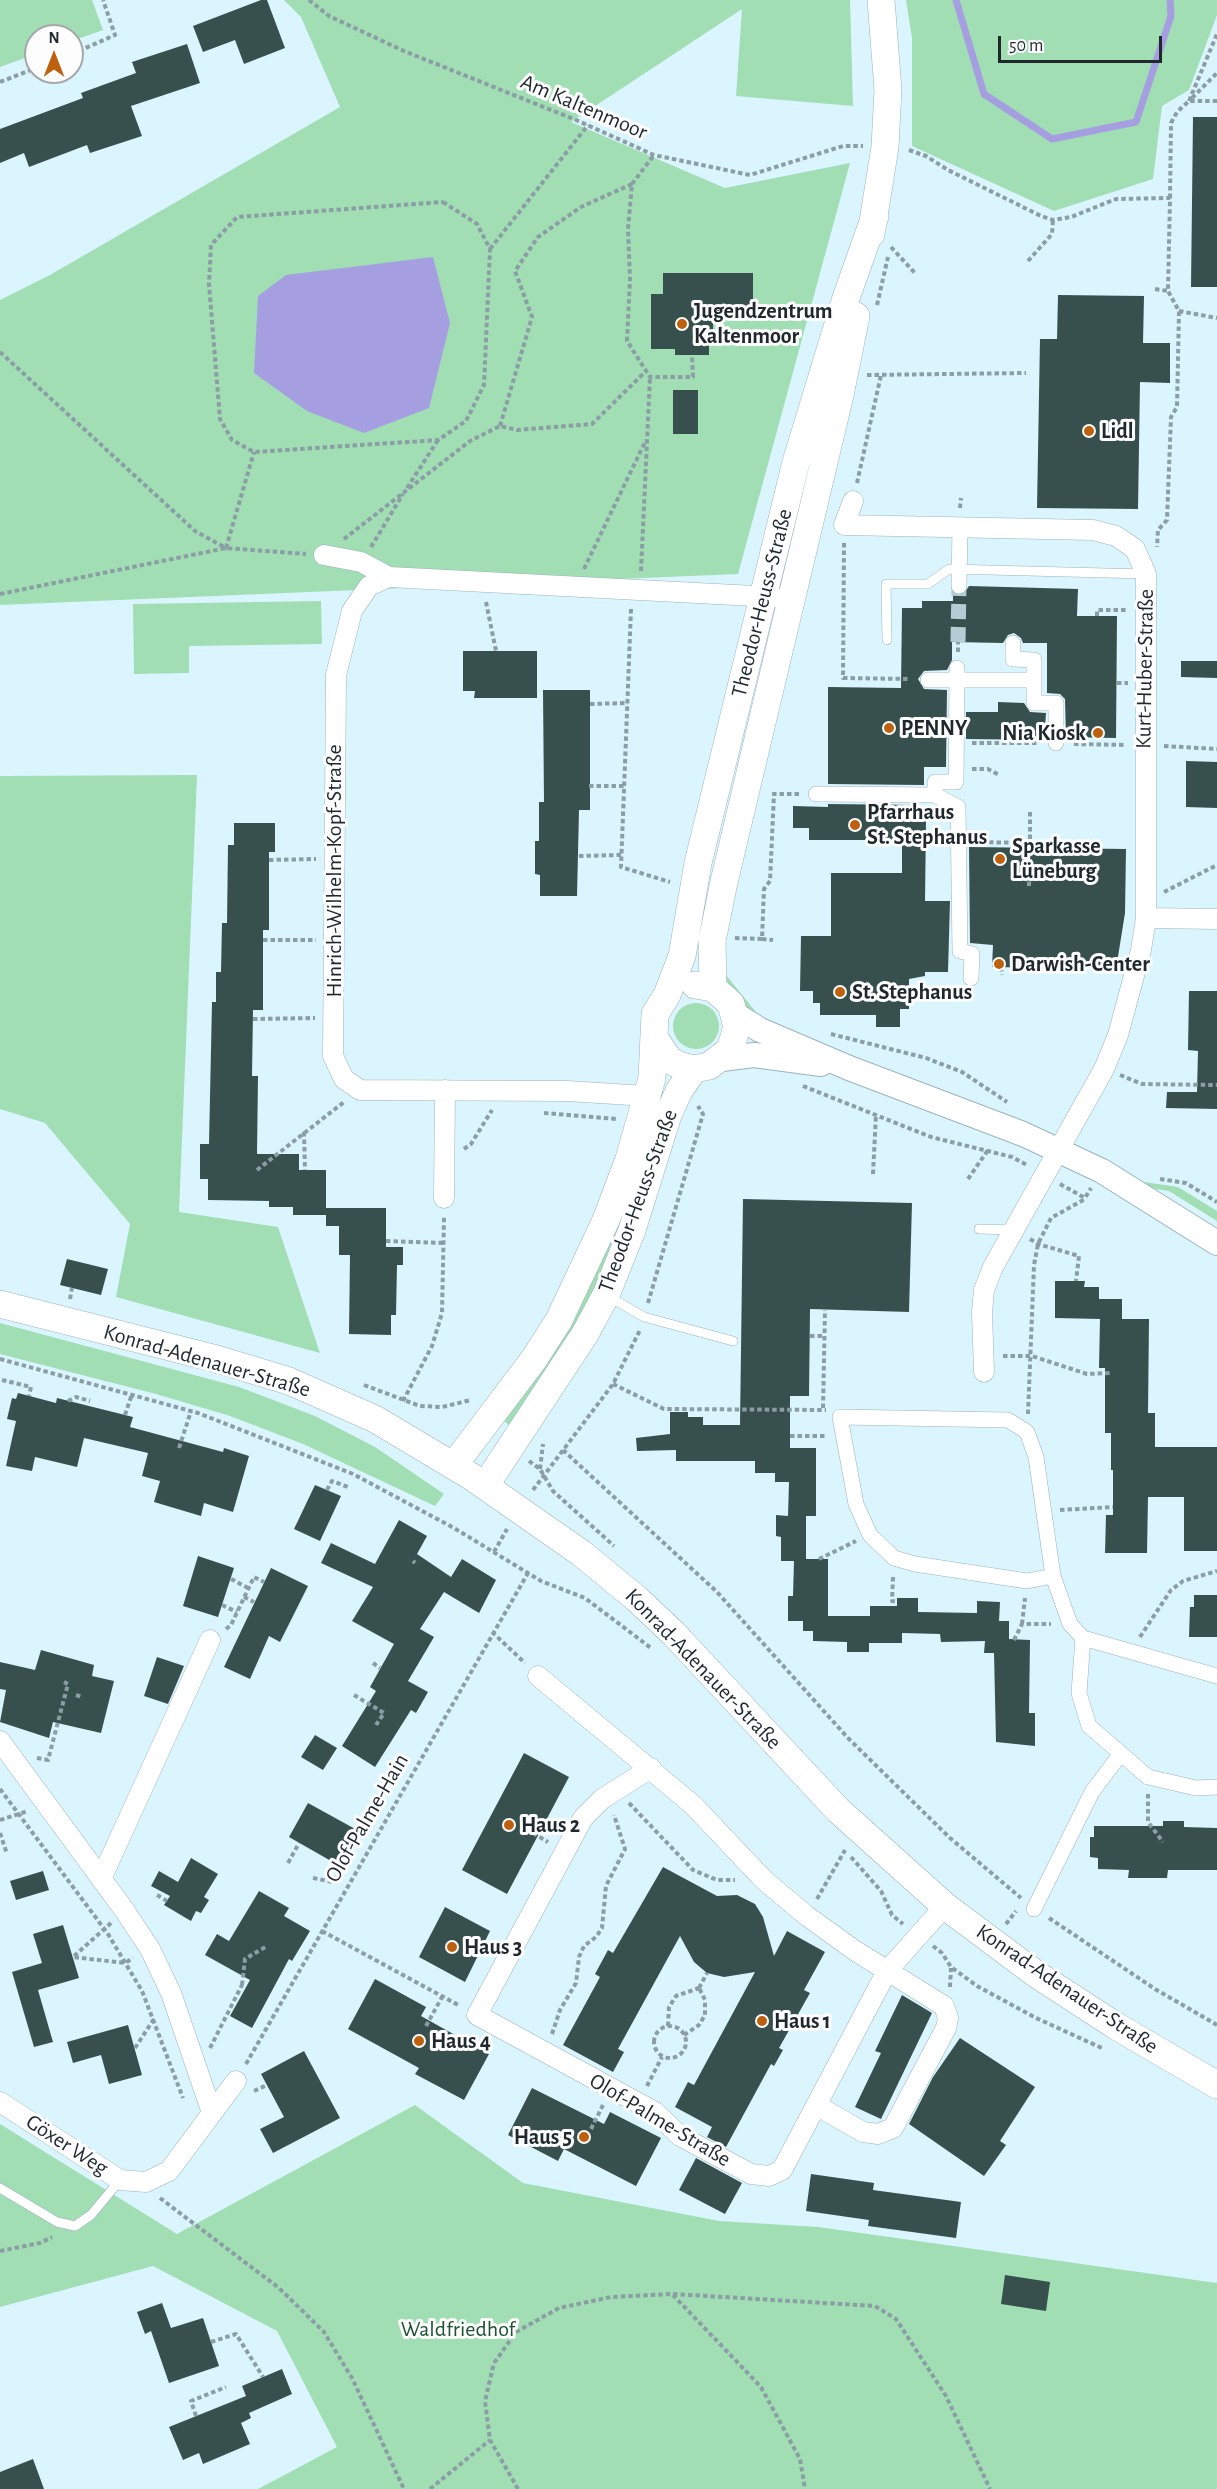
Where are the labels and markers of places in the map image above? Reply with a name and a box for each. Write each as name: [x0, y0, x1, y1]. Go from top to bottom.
place label: Jugendzentrum Kaltenmoor: [694, 298, 833, 350]
marker: Jugendzentrum Kaltenmoor: [675, 317, 689, 331]
place label: Lidl: [1101, 418, 1134, 444]
marker: Lidl: [1082, 424, 1096, 438]
place label: PENNY: [901, 715, 967, 741]
place label: Nia Kiosk: [1002, 720, 1086, 746]
marker: PENNY: [882, 721, 896, 735]
marker: Nia Kiosk: [1091, 726, 1105, 740]
place label: Pfarrhaus St. Stephanus: [867, 799, 987, 850]
marker: Pfarrhaus St. Stephanus: [848, 818, 862, 832]
place label: Sparkasse Lüneburg: [1012, 833, 1101, 884]
marker: Sparkasse Lüneburg: [993, 852, 1007, 866]
place label: Darwish-Center: [1011, 951, 1150, 977]
marker: Darwish-Center: [992, 957, 1006, 971]
place label: St. Stephanus: [852, 979, 972, 1005]
marker: St. Stephanus: [833, 985, 847, 999]
place label: Haus 2: [521, 1812, 580, 1838]
marker: Haus 2: [502, 1818, 516, 1832]
place label: Haus 3: [464, 1934, 522, 1960]
marker: Haus 3: [445, 1940, 459, 1954]
place label: Haus 1: [774, 2008, 831, 2034]
marker: Haus 1: [755, 2014, 769, 2028]
place label: Haus 4: [431, 2028, 491, 2054]
marker: Haus 4: [412, 2034, 426, 2048]
place label: Haus 5: [514, 2124, 572, 2150]
marker: Haus 5: [577, 2130, 591, 2144]

